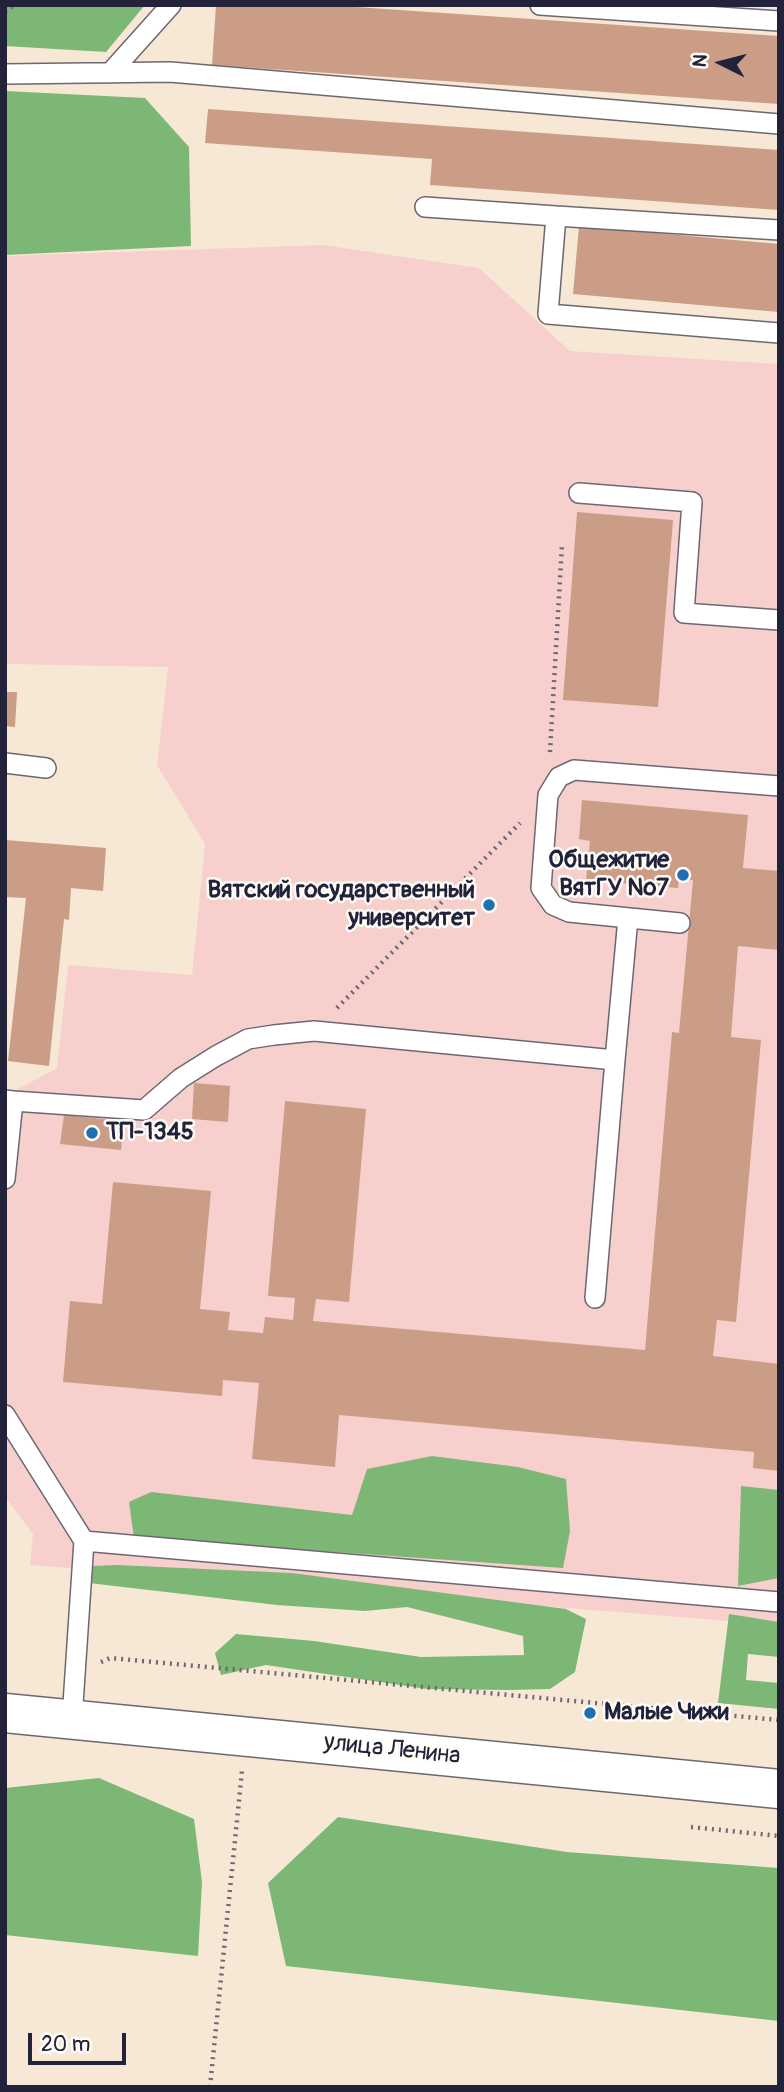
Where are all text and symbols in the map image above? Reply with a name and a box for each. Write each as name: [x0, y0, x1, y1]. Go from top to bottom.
north arrow: [686, 28, 756, 98]
text: N: [688, 53, 713, 68]
place label: Общежитие ВятГУ №7: [548, 847, 669, 903]
marker: Общежитие ВятГУ №7: [675, 867, 691, 883]
place label: Вятский государственный университет: [207, 877, 475, 933]
marker: Вятский государственный университет: [481, 897, 497, 913]
place label: ТП-1345: [106, 1119, 194, 1147]
marker: ТП-1345: [84, 1125, 100, 1141]
place label: Малые Чижи: [604, 1699, 729, 1727]
marker: Малые Чижи: [582, 1705, 598, 1721]
street label: улица Ленина: [322, 1729, 462, 1771]
scale bar: [32, 2018, 130, 2062]
text: 20 m: [41, 2031, 90, 2058]

